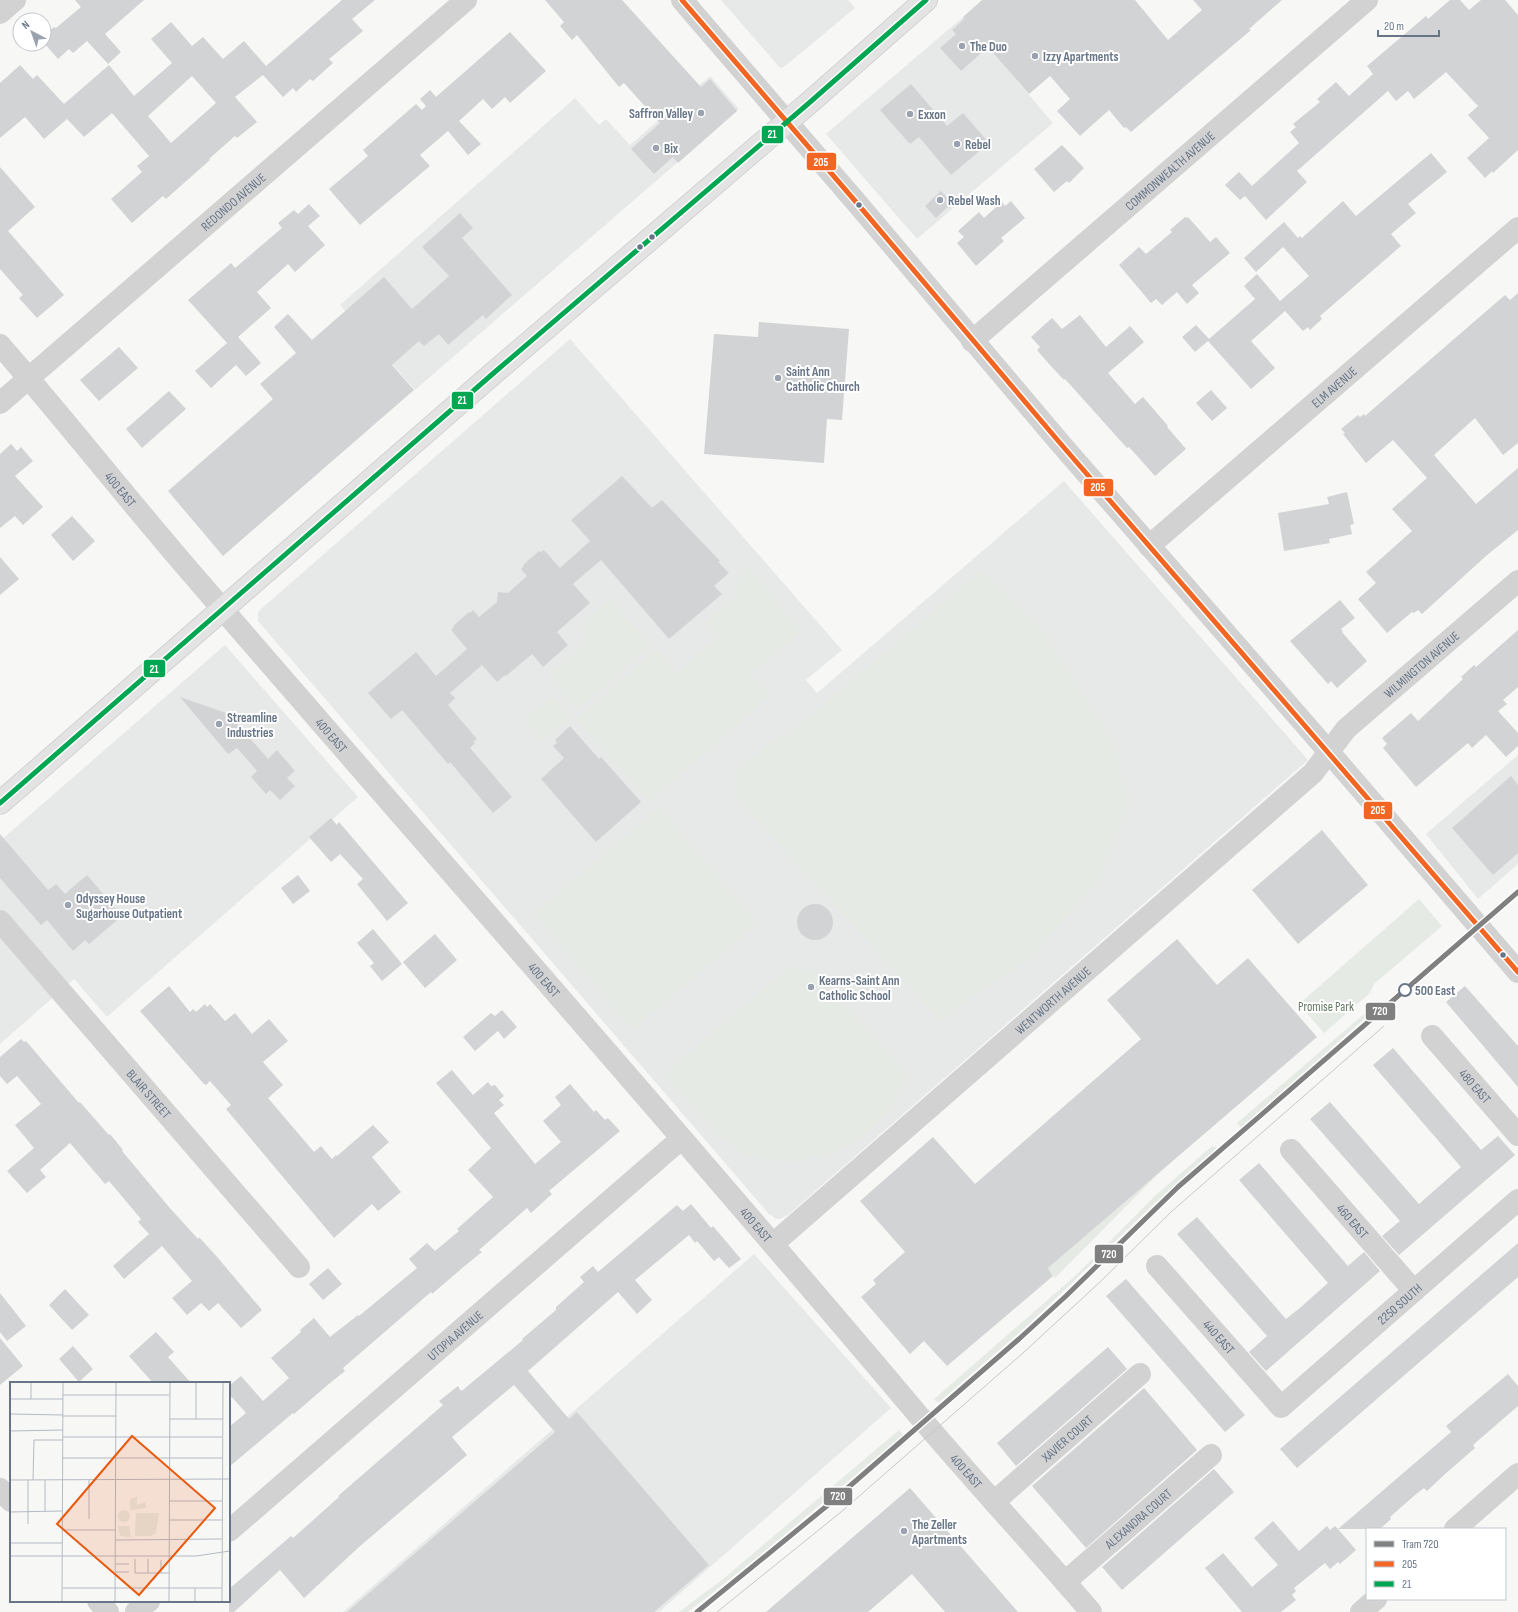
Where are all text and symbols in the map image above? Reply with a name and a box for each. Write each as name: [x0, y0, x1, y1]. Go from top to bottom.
north arrow: [12, 12, 52, 52]
scale bar: [1378, 12, 1439, 38]
text: N: [19, 18, 32, 32]
text: 20 m: [1384, 19, 1404, 34]
place label: The Duo: [970, 39, 1007, 55]
marker: The Duo: [957, 41, 967, 51]
place label: Izzy Apartments: [1043, 49, 1119, 65]
marker: Izzy Apartments: [1030, 51, 1040, 61]
place label: Saffron Valley: [629, 106, 694, 122]
place label: Exxon: [918, 107, 946, 123]
marker: Saffron Valley: [696, 108, 706, 118]
marker: Exxon: [905, 109, 915, 119]
line badge: 21: [761, 125, 784, 144]
text: 21: [767, 128, 777, 141]
street label: COMMONWEALTH AVENUE: [1122, 128, 1218, 214]
place label: Rebel: [965, 137, 991, 153]
marker: Rebel: [952, 139, 962, 149]
place label: Bix: [664, 141, 679, 157]
marker: Bix: [651, 143, 661, 153]
line badge: 205: [806, 152, 837, 171]
text: 205: [814, 156, 829, 169]
street label: REDONDO AVENUE: [198, 170, 269, 235]
place label: Rebel Wash: [948, 193, 1001, 209]
marker: Rebel Wash: [935, 195, 945, 205]
unlabelled marker: [854, 200, 864, 210]
unlabelled marker: [647, 232, 657, 242]
unlabelled marker: [635, 242, 645, 252]
place label: Saint Ann Catholic Church: [786, 364, 860, 395]
street label: ELM AVENUE: [1308, 364, 1360, 411]
marker: Saint Ann Catholic Church: [773, 373, 783, 383]
line badge: 21: [451, 391, 474, 410]
text: 21: [457, 394, 467, 407]
street label: 400 EAST: [101, 469, 139, 511]
line badge: 205: [1083, 478, 1114, 497]
text: 205: [1091, 481, 1106, 494]
street label: WILMINGTON AVENUE: [1381, 628, 1463, 702]
line badge: 21: [143, 659, 166, 678]
text: 21: [149, 663, 159, 676]
place label: Streamline Industries: [227, 710, 278, 741]
street label: 400 EAST: [312, 715, 350, 756]
marker: Streamline Industries: [214, 719, 224, 729]
line badge: 205: [1363, 801, 1393, 820]
text: 205: [1371, 804, 1386, 817]
place label: Odyssey House Sugarhouse Outpatient: [76, 891, 183, 922]
marker: Odyssey House Sugarhouse Outpatient: [63, 900, 73, 910]
unlabelled marker: [1498, 950, 1508, 960]
street label: 400 EAST: [524, 960, 563, 1001]
street label: WENTWORTH AVENUE: [1012, 964, 1094, 1038]
place label: Kearns-Saint Ann Catholic School: [819, 973, 900, 1004]
marker: Kearns-Saint Ann Catholic School: [806, 982, 816, 992]
marker: 500 East: [1398, 983, 1412, 997]
place label: 500 East: [1415, 983, 1456, 999]
park label: Promise Park: [1298, 999, 1354, 1015]
line badge: 720: [1365, 1002, 1396, 1021]
text: 720: [1373, 1005, 1387, 1018]
street label: BLAIR STREET: [123, 1066, 174, 1122]
street label: 480 EAST: [1455, 1066, 1494, 1107]
street label: 460 EAST: [1333, 1201, 1371, 1242]
street label: 400 EAST: [736, 1205, 775, 1246]
line badge: 720: [1094, 1244, 1124, 1264]
text: 720: [1102, 1248, 1116, 1261]
street label: 2250 SOUTH: [1374, 1280, 1426, 1328]
street label: UTOPIA AVENUE: [424, 1307, 487, 1364]
street label: 440 EAST: [1199, 1317, 1238, 1358]
inset map: [10, 1382, 230, 1602]
street label: XAVIER COURT: [1038, 1412, 1097, 1466]
street label: 400 EAST: [946, 1451, 985, 1492]
street label: ALEXANDRA COURT: [1101, 1486, 1176, 1553]
line badge: 720: [823, 1487, 853, 1506]
text: 720: [831, 1490, 845, 1503]
place label: The Zeller Apartments: [911, 1517, 967, 1548]
marker: The Zeller Apartments: [899, 1526, 909, 1536]
legend: [1366, 1528, 1506, 1600]
text: Tram 720: [1402, 1537, 1439, 1552]
text: 205: [1402, 1557, 1417, 1572]
text: 21: [1402, 1577, 1412, 1592]

